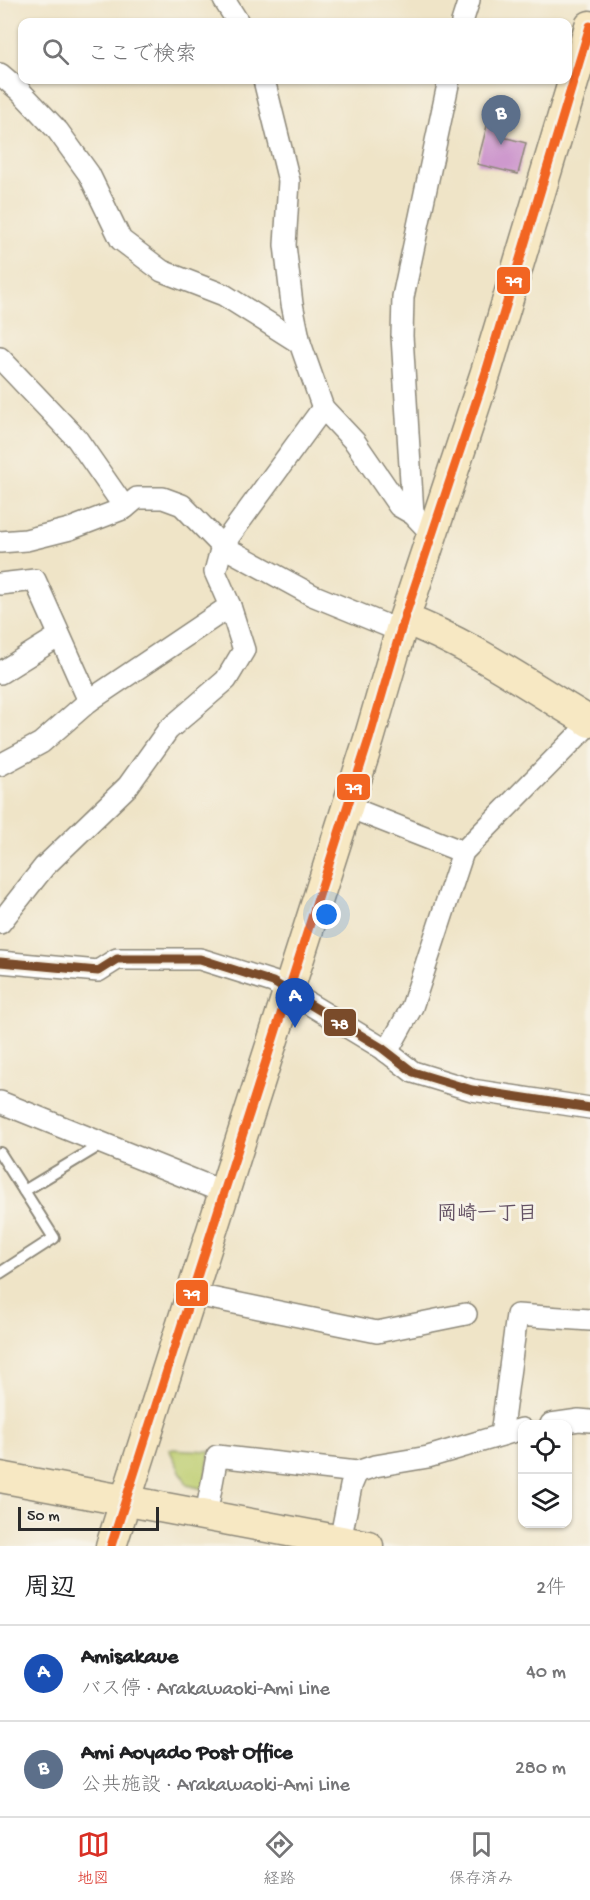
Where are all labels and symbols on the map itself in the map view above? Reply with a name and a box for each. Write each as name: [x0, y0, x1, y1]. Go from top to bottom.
pin: B: [482, 96, 520, 145]
line badge: 79: [496, 266, 531, 295]
text: 79: [505, 274, 522, 293]
line badge: 79: [336, 773, 371, 801]
text: 79: [345, 781, 362, 800]
your location: [312, 900, 341, 929]
pin: A: [276, 978, 314, 1028]
line badge: 78: [323, 1008, 357, 1037]
text: 78: [330, 1017, 349, 1036]
district label: 岡崎一丁目: [437, 1202, 537, 1227]
line badge: 79: [175, 1279, 209, 1307]
text: 79: [183, 1287, 200, 1306]
scale bar: [18, 1504, 159, 1532]

